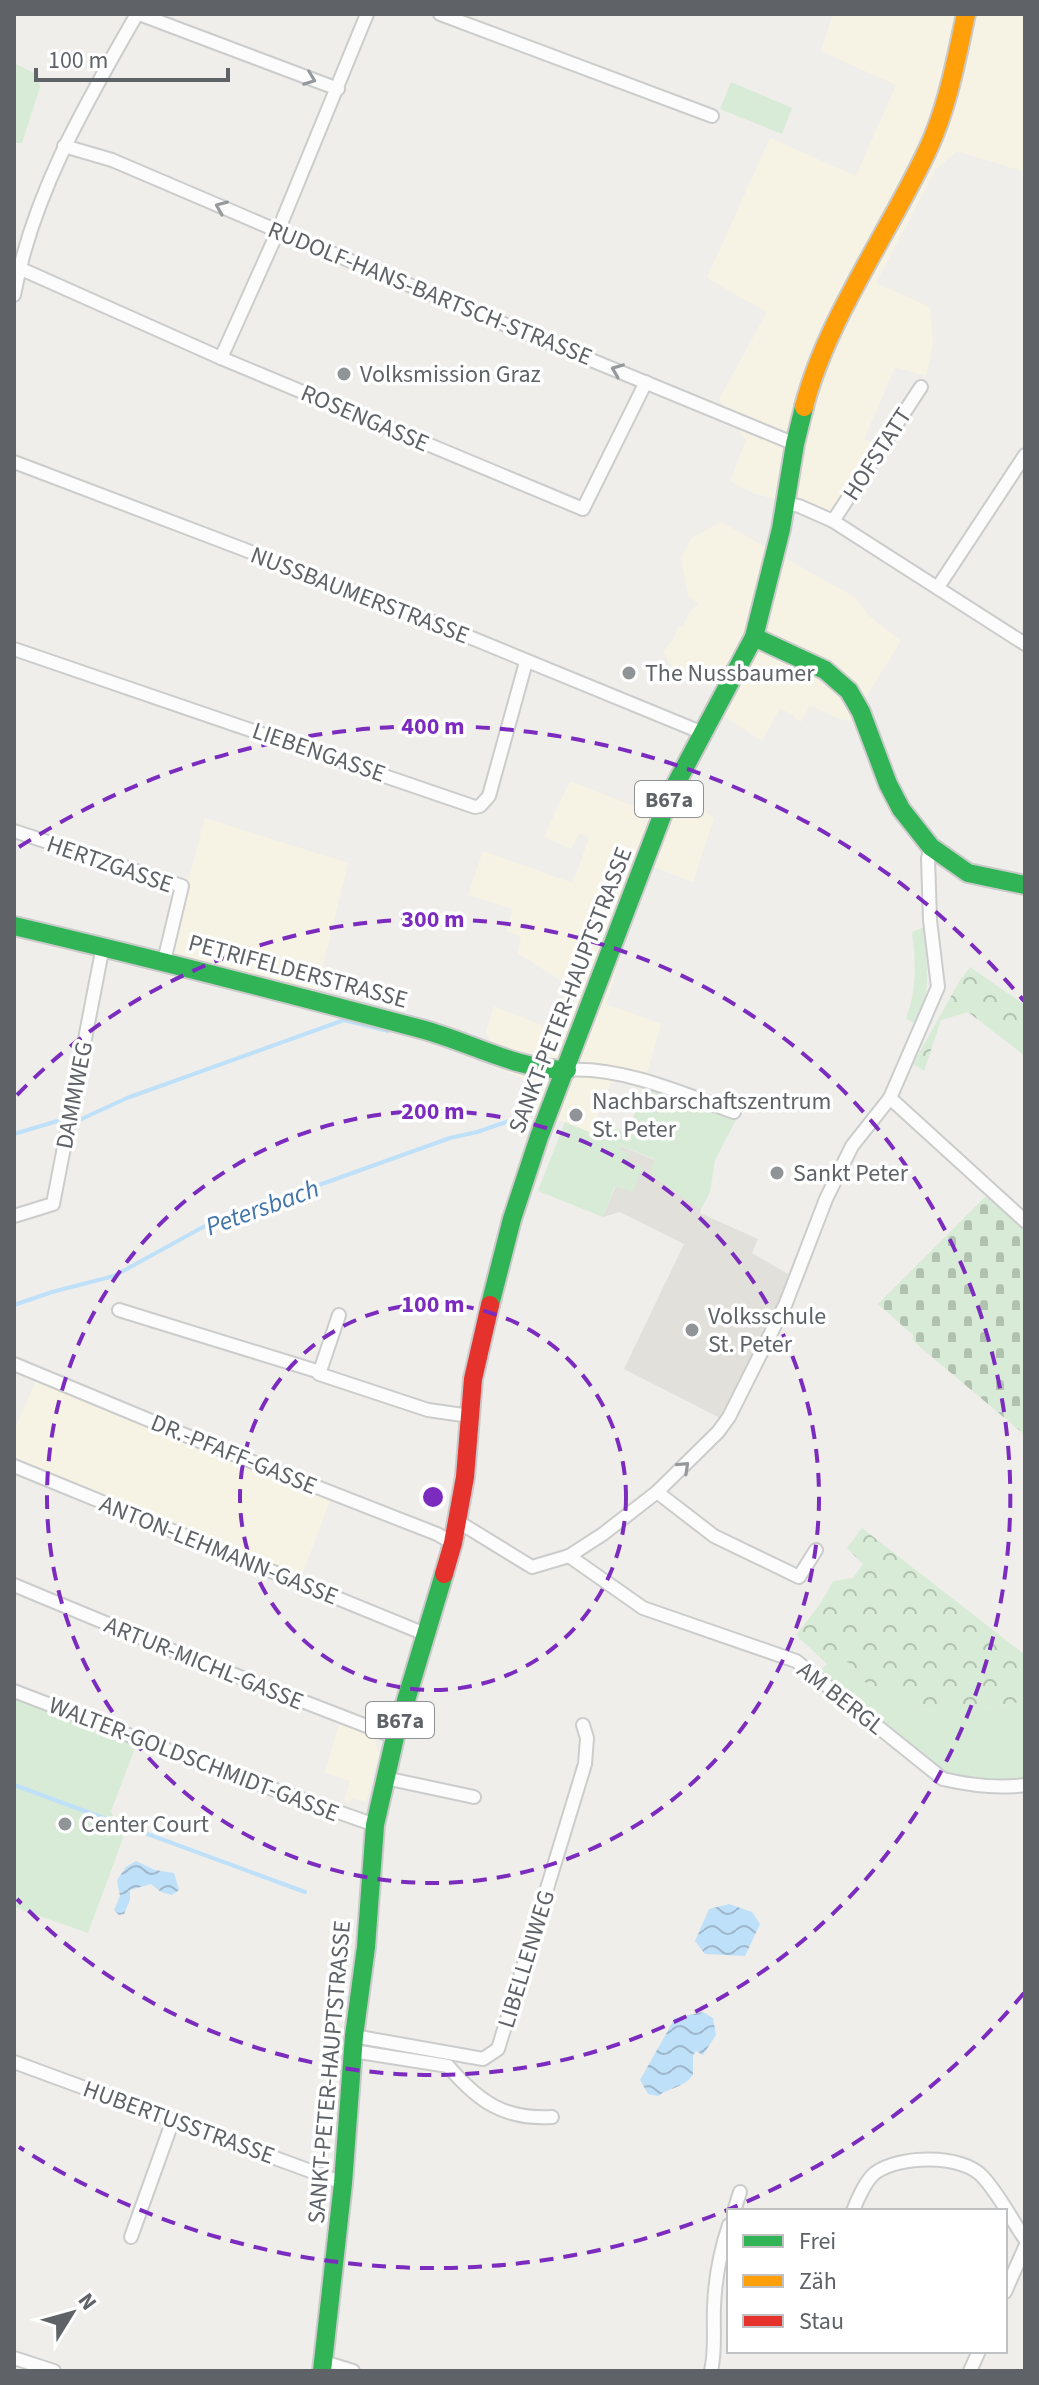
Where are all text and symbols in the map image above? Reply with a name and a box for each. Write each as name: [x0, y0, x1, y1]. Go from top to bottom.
scale bar: [36, 32, 228, 82]
text: 100 m: [48, 43, 108, 78]
one-way arrow: [302, 69, 316, 86]
one-way arrow: [215, 201, 229, 217]
street label: RUDOLF-HANS-BARTSCH-STRASSE: [262, 212, 597, 375]
place label: Volksmission Graz: [360, 357, 541, 392]
one-way arrow: [611, 364, 625, 380]
marker: Volksmission Graz: [335, 365, 353, 383]
street label: ROSENGASSE: [295, 376, 434, 461]
street label: HOFSTATT: [834, 401, 921, 508]
street label: NUSSBAUMERSTRASSE: [245, 538, 474, 653]
place label: The Nussbaumer: [645, 656, 815, 691]
marker: The Nussbaumer: [620, 664, 638, 682]
text: 400 m: [401, 709, 465, 744]
street label: LIEBENGASSE: [248, 713, 390, 792]
road number: B67a: [635, 781, 703, 817]
street label: HERTZGASSE: [42, 827, 178, 902]
street label: SANKT-PETER-HAUPTSTRASSE: [500, 842, 641, 1138]
text: 300 m: [401, 902, 465, 937]
street label: PETRIFELDERSTRASSE: [184, 925, 411, 1018]
street label: DAMMWEG: [47, 1038, 102, 1152]
place label: Nachbarschaftszentrum St. Peter: [592, 1084, 832, 1147]
text: 200 m: [401, 1094, 465, 1129]
marker: Nachbarschaftszentrum St. Peter: [567, 1106, 585, 1124]
place label: Sankt Peter: [793, 1156, 909, 1191]
marker: Sankt Peter: [768, 1164, 786, 1182]
water label: Petersbach: [200, 1170, 324, 1245]
text: 100 m: [401, 1287, 465, 1322]
place label: Volksschule St. Peter: [708, 1299, 826, 1362]
marker: Volksschule St. Peter: [683, 1321, 701, 1339]
street label: DR.-PFAFF-GASSE: [146, 1405, 322, 1504]
one-way arrow: [675, 1462, 689, 1477]
centre of rings: [419, 1483, 447, 1511]
street label: ANTON-LEHMANN-GASSE: [94, 1487, 343, 1614]
street label: ARTUR-MICHL-GASSE: [99, 1608, 309, 1719]
street label: AM BERGL: [790, 1653, 892, 1744]
street label: WALTER-GOLDSCHMIDT-GASSE: [44, 1688, 344, 1831]
road number: B67a: [366, 1702, 434, 1738]
place label: Center Court: [81, 1807, 209, 1842]
marker: Center Court: [56, 1815, 74, 1833]
street label: LIBELLENWEG: [489, 1886, 564, 2032]
street label: SANKT-PETER-HAUPTSTRASSE: [299, 1919, 360, 2225]
street label: HUBERTUSSTRASSE: [78, 2072, 280, 2173]
legend: [727, 2209, 1007, 2353]
text: Frei: [799, 2224, 836, 2259]
text: Zäh: [799, 2264, 837, 2299]
north arrow: [32, 2273, 112, 2353]
text: N: [70, 2286, 104, 2317]
text: Stau: [799, 2304, 844, 2339]

